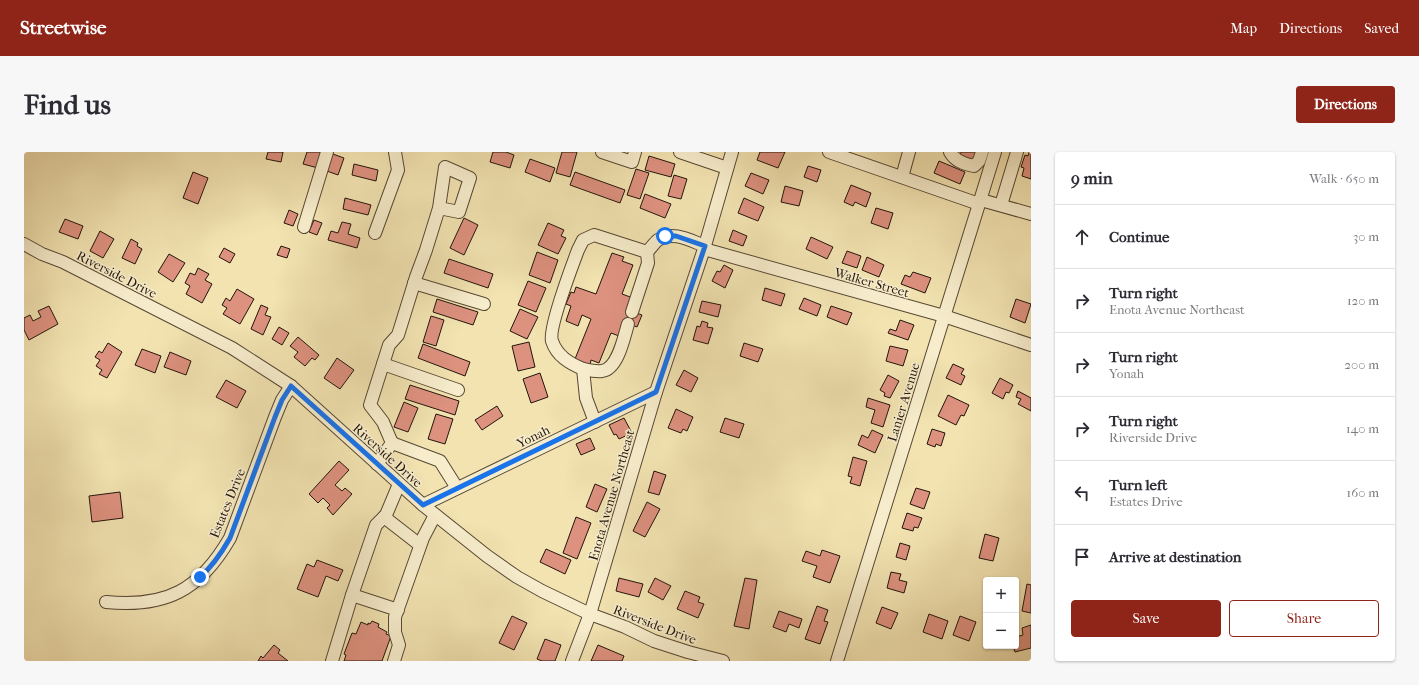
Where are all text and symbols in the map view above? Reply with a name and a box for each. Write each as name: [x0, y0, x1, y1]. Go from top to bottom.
text: Streetwise: [20, 17, 106, 39]
text: Map: [1230, 20, 1257, 37]
text: Directions: [1279, 20, 1342, 37]
text: Saved: [1364, 20, 1399, 37]
button: Directions: [1296, 86, 1395, 123]
text: Find us: [24, 88, 111, 121]
text: 9 min: [1071, 168, 1113, 188]
text: Walk · 650 m: [1309, 171, 1379, 186]
icon: ahead: [1071, 226, 1093, 248]
route start: [656, 227, 674, 245]
text: Continue: [1109, 228, 1169, 246]
text: 30 m: [1353, 229, 1379, 244]
street label: Riverside Drive: [74, 248, 160, 301]
street label: Walker Street: [832, 264, 911, 300]
text: Turn right: [1109, 284, 1178, 302]
icon: right: [1071, 290, 1093, 312]
text: 120 m: [1347, 293, 1379, 308]
text: Enota Avenue Northeast: [1109, 302, 1245, 317]
text: Turn right: [1109, 348, 1178, 366]
icon: right: [1071, 354, 1093, 376]
text: 200 m: [1344, 357, 1379, 372]
street label: Lanier Avenue: [884, 360, 923, 443]
text: Yonah: [1109, 366, 1144, 381]
text: Turn right: [1109, 412, 1178, 430]
icon: right: [1071, 418, 1093, 440]
street label: Riverside Drive: [350, 420, 426, 491]
text: 140 m: [1346, 421, 1379, 436]
street label: Yonah: [513, 422, 553, 451]
street label: Enota Avenue Northeast: [586, 428, 637, 562]
text: Riverside Drive: [1109, 430, 1197, 445]
street label: Estates Drive: [207, 466, 248, 540]
text: Turn left: [1109, 476, 1167, 494]
icon: left: [1071, 482, 1093, 504]
text: 160 m: [1347, 485, 1379, 500]
text: Estates Drive: [1109, 494, 1183, 509]
icon: arrive: [1071, 546, 1093, 568]
text: Arrive at destination: [1109, 548, 1241, 566]
route end: [191, 568, 209, 586]
map controls: [983, 577, 1019, 649]
button: +: [983, 577, 1019, 613]
button: Save: [1071, 600, 1221, 637]
button: Share: [1229, 600, 1379, 637]
street label: Riverside Drive: [611, 602, 699, 647]
button: −: [983, 613, 1019, 649]

